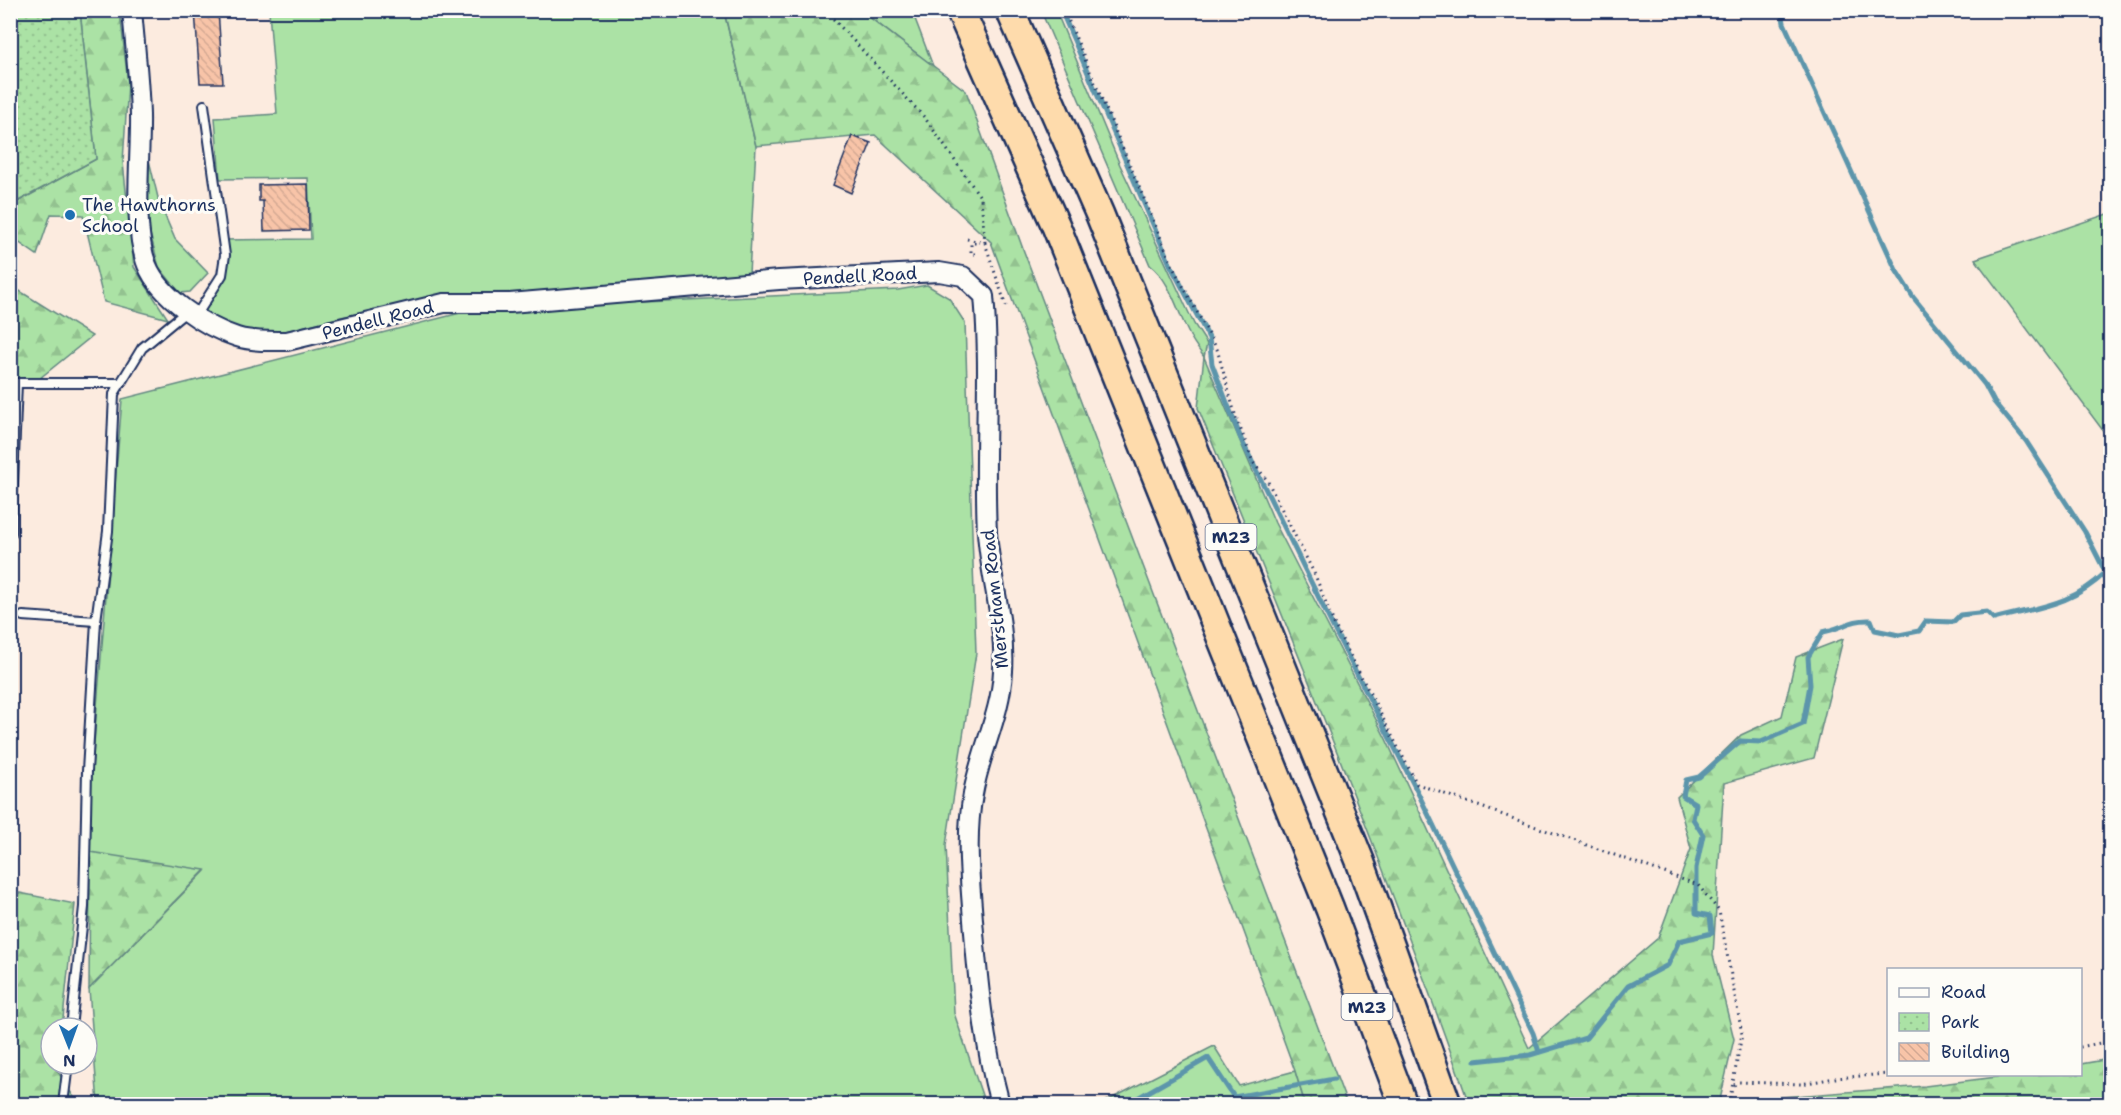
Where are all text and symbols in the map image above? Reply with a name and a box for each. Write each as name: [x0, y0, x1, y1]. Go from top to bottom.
place label: The Hawthorns School: [82, 193, 216, 238]
marker: The Hawthorns School: [63, 208, 77, 222]
street label: Pendell Road: [802, 261, 918, 291]
street label: Pendell Road: [320, 295, 436, 345]
road number: M23: [1206, 524, 1256, 550]
street label: Merstham Road: [976, 528, 1014, 670]
legend: [1887, 968, 2082, 1076]
text: Road: [1941, 980, 1986, 1004]
road number: M23: [1342, 994, 1392, 1020]
text: Park: [1941, 1010, 1980, 1034]
north arrow: [39, 1016, 99, 1076]
text: Building: [1941, 1040, 2010, 1064]
text: N: [63, 1050, 76, 1071]

